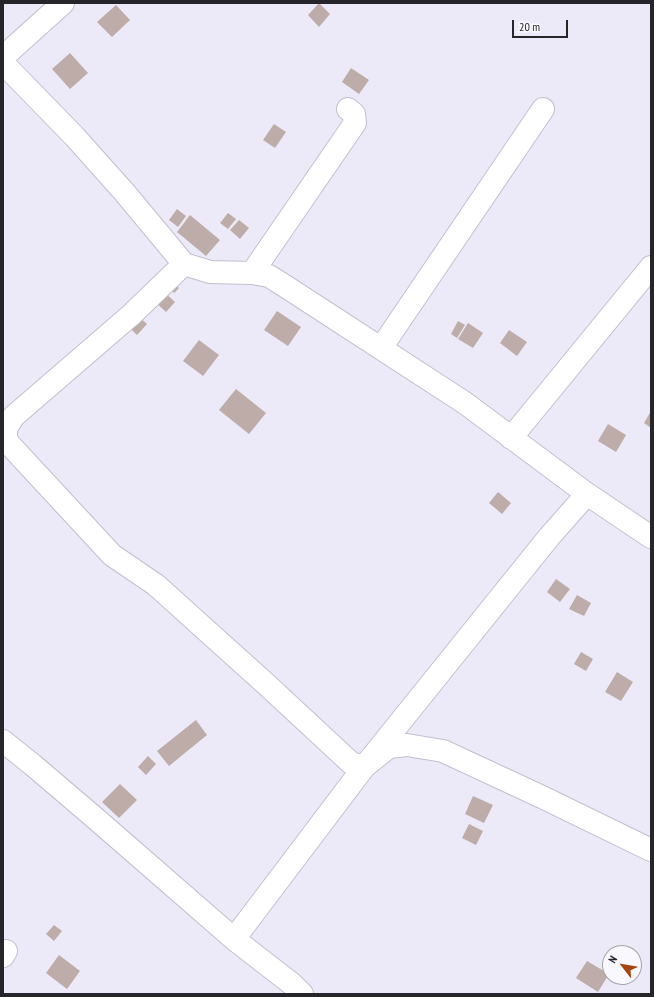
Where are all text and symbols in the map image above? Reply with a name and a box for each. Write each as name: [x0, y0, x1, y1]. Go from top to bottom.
scale bar: [514, 12, 570, 38]
text: 20 m: [519, 19, 540, 34]
north arrow: [602, 945, 642, 985]
text: N: [605, 953, 620, 965]

